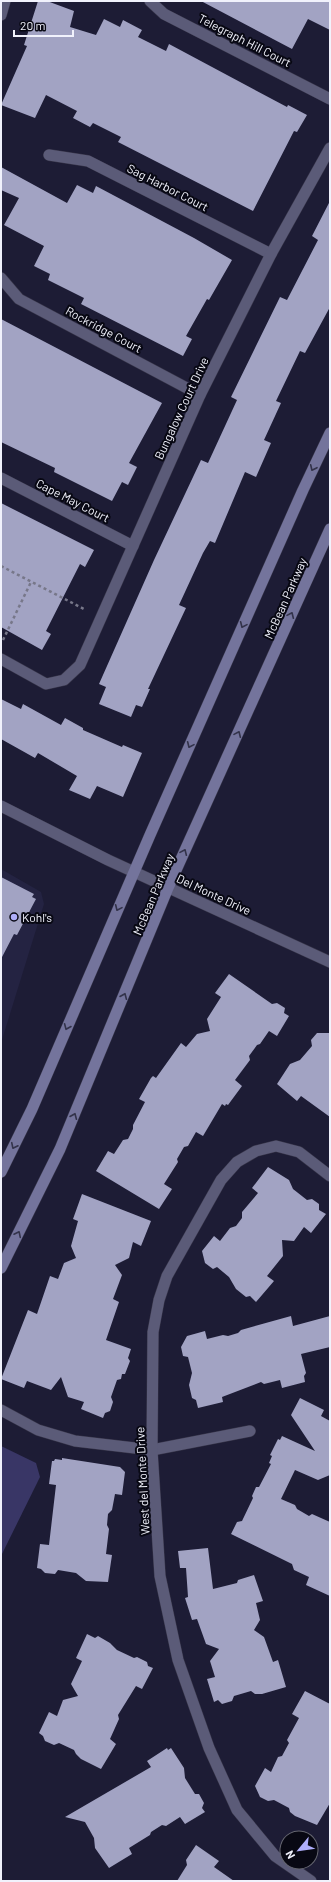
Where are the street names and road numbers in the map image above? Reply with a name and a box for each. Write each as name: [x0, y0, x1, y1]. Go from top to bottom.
street label: Telegraph Hill Court: [196, 11, 294, 69]
street label: Sag Harbor Court: [125, 161, 211, 213]
street label: Rockridge Court: [63, 303, 145, 355]
street label: Bungalow Court Drive: [151, 355, 211, 461]
street label: Cape May Court: [34, 476, 112, 524]
street label: McBean Parkway: [261, 555, 309, 641]
street label: McBean Parkway: [129, 851, 177, 937]
street label: Del Monte Drive: [175, 871, 253, 917]
street label: West del Monte Drive: [132, 1427, 152, 1535]

